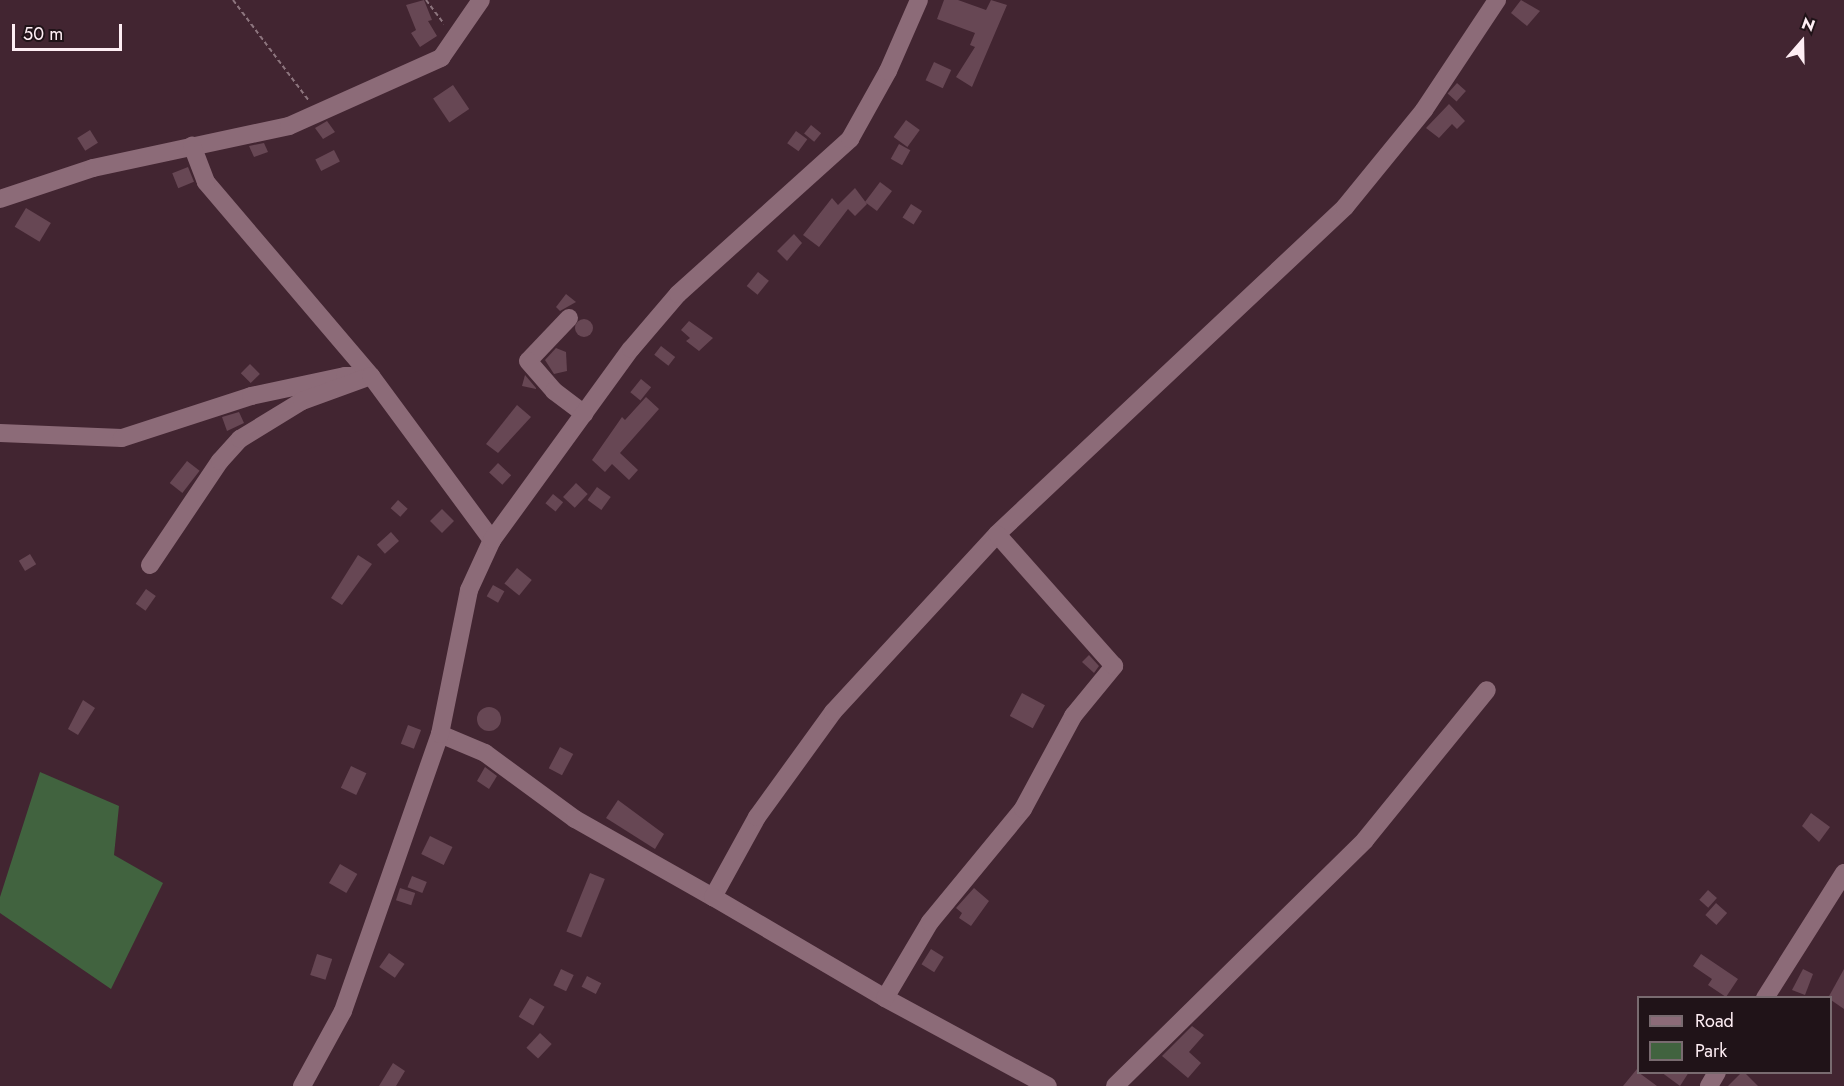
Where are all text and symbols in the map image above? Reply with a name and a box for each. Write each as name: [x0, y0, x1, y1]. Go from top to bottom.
scale bar: [15, 12, 124, 50]
north arrow: [1772, 12, 1832, 72]
text: N: [1798, 12, 1818, 38]
text: 50 m: [23, 21, 63, 47]
legend: [1637, 996, 1832, 1074]
text: Road: [1695, 1008, 1734, 1034]
text: Park: [1695, 1038, 1727, 1064]

